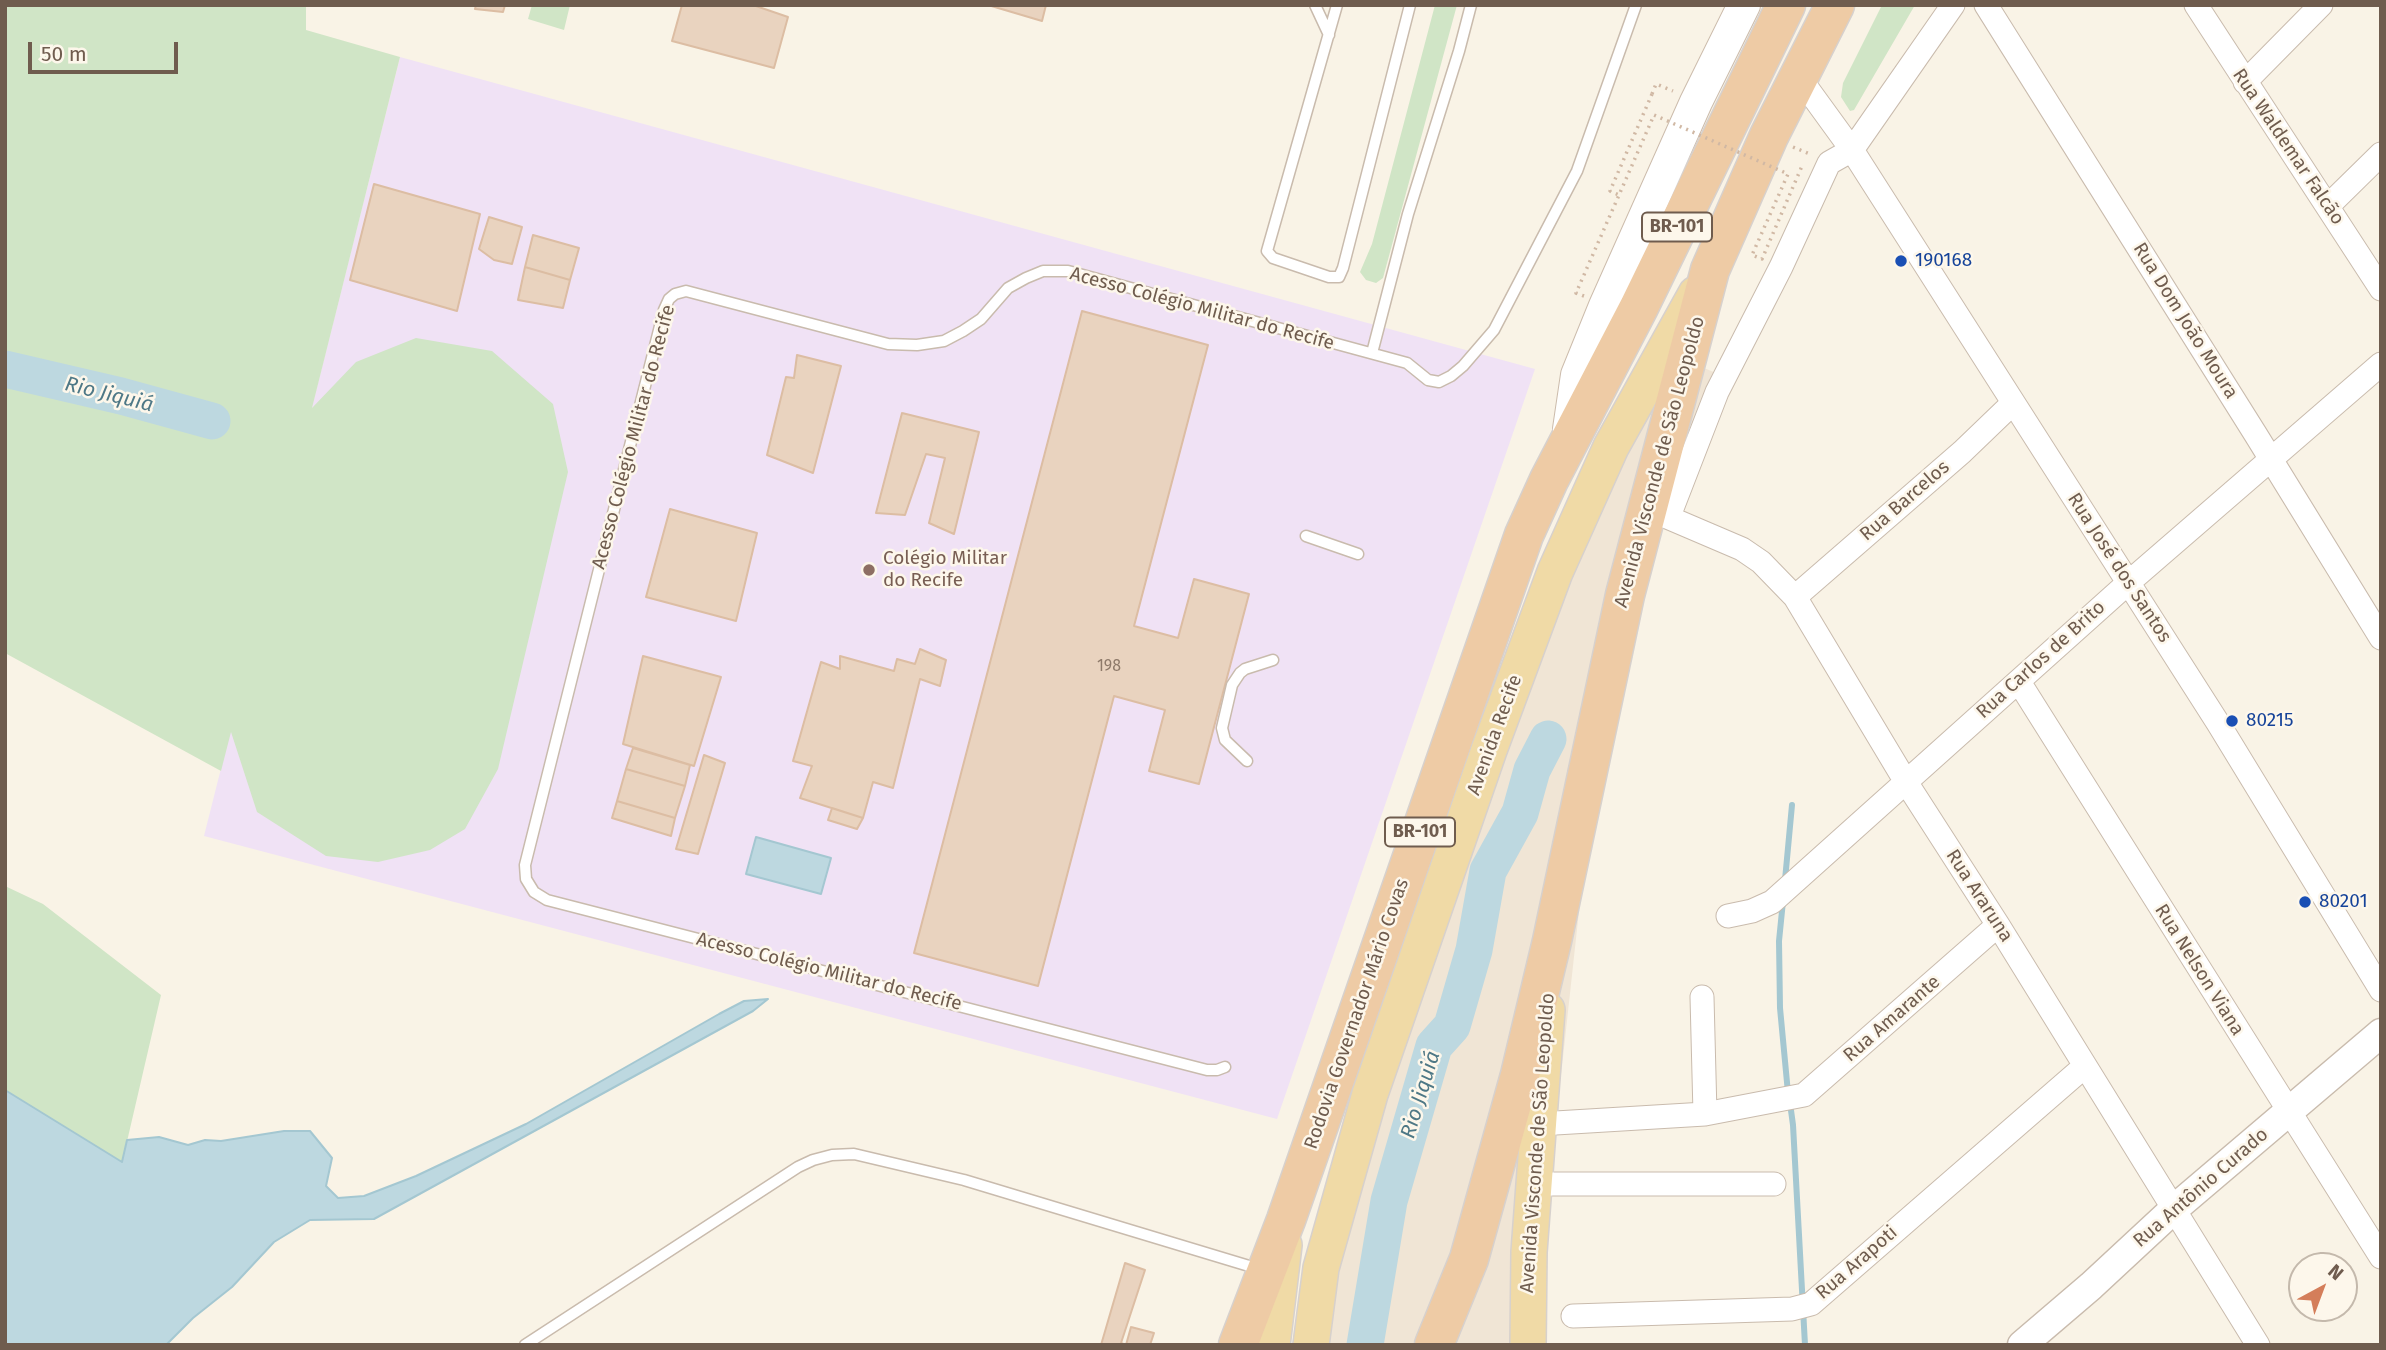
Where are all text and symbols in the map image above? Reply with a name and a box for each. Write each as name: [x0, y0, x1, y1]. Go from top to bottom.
scale bar: [32, 28, 182, 72]
text: 50 m: [41, 41, 87, 67]
street label: Rua Waldemar Falcão: [2227, 65, 2349, 229]
road number: BR-101: [1642, 212, 1712, 242]
street label: Rua Dom João Moura: [2128, 239, 2242, 403]
place label: 190168: [1915, 250, 1972, 272]
marker: 190168: [1893, 253, 1909, 269]
street label: Acesso Colégio Militar do Recife: [1067, 263, 1337, 355]
street label: Acesso Colégio Militar do Recife: [588, 302, 680, 572]
street label: Avenida Visconde de São Leopoldo: [1610, 314, 1710, 610]
water label: Rio Jiquiá: [62, 372, 156, 418]
street label: Rua Barcelos: [1856, 456, 1954, 546]
street label: Rua José dos Santos: [2062, 489, 2176, 647]
place label: Colégio Militar do Recife: [883, 548, 1007, 592]
marker: Colégio Militar do Recife: [861, 562, 877, 578]
street label: Rua Carlos de Brito: [1972, 596, 2110, 724]
house number: 198: [1097, 657, 1121, 677]
street label: Avenida Recife: [1463, 672, 1527, 798]
place label: 80215: [2246, 710, 2294, 732]
marker: 80215: [2224, 713, 2240, 729]
road number: BR-101: [1385, 818, 1455, 846]
street label: Rua Araruna: [1941, 845, 2017, 947]
street label: Rodovia Governador Mário Covas: [1300, 876, 1414, 1152]
place label: 80201: [2319, 891, 2368, 913]
marker: 80201: [2297, 894, 2313, 910]
street label: Rua Nelson Viana: [2149, 900, 2249, 1040]
street label: Acesso Colégio Militar do Recife: [694, 928, 964, 1016]
street label: Rua Amarante: [1839, 971, 1945, 1067]
street label: Avenida Visconde de São Leopoldo: [1516, 992, 1560, 1294]
water label: Rio Jiquiá: [1396, 1048, 1446, 1142]
street label: Rua Antônio Curado: [2129, 1123, 2273, 1253]
street label: Rua Arapoti: [1812, 1221, 1902, 1305]
north arrow: [2288, 1252, 2358, 1322]
text: N: [2323, 1259, 2348, 1285]

